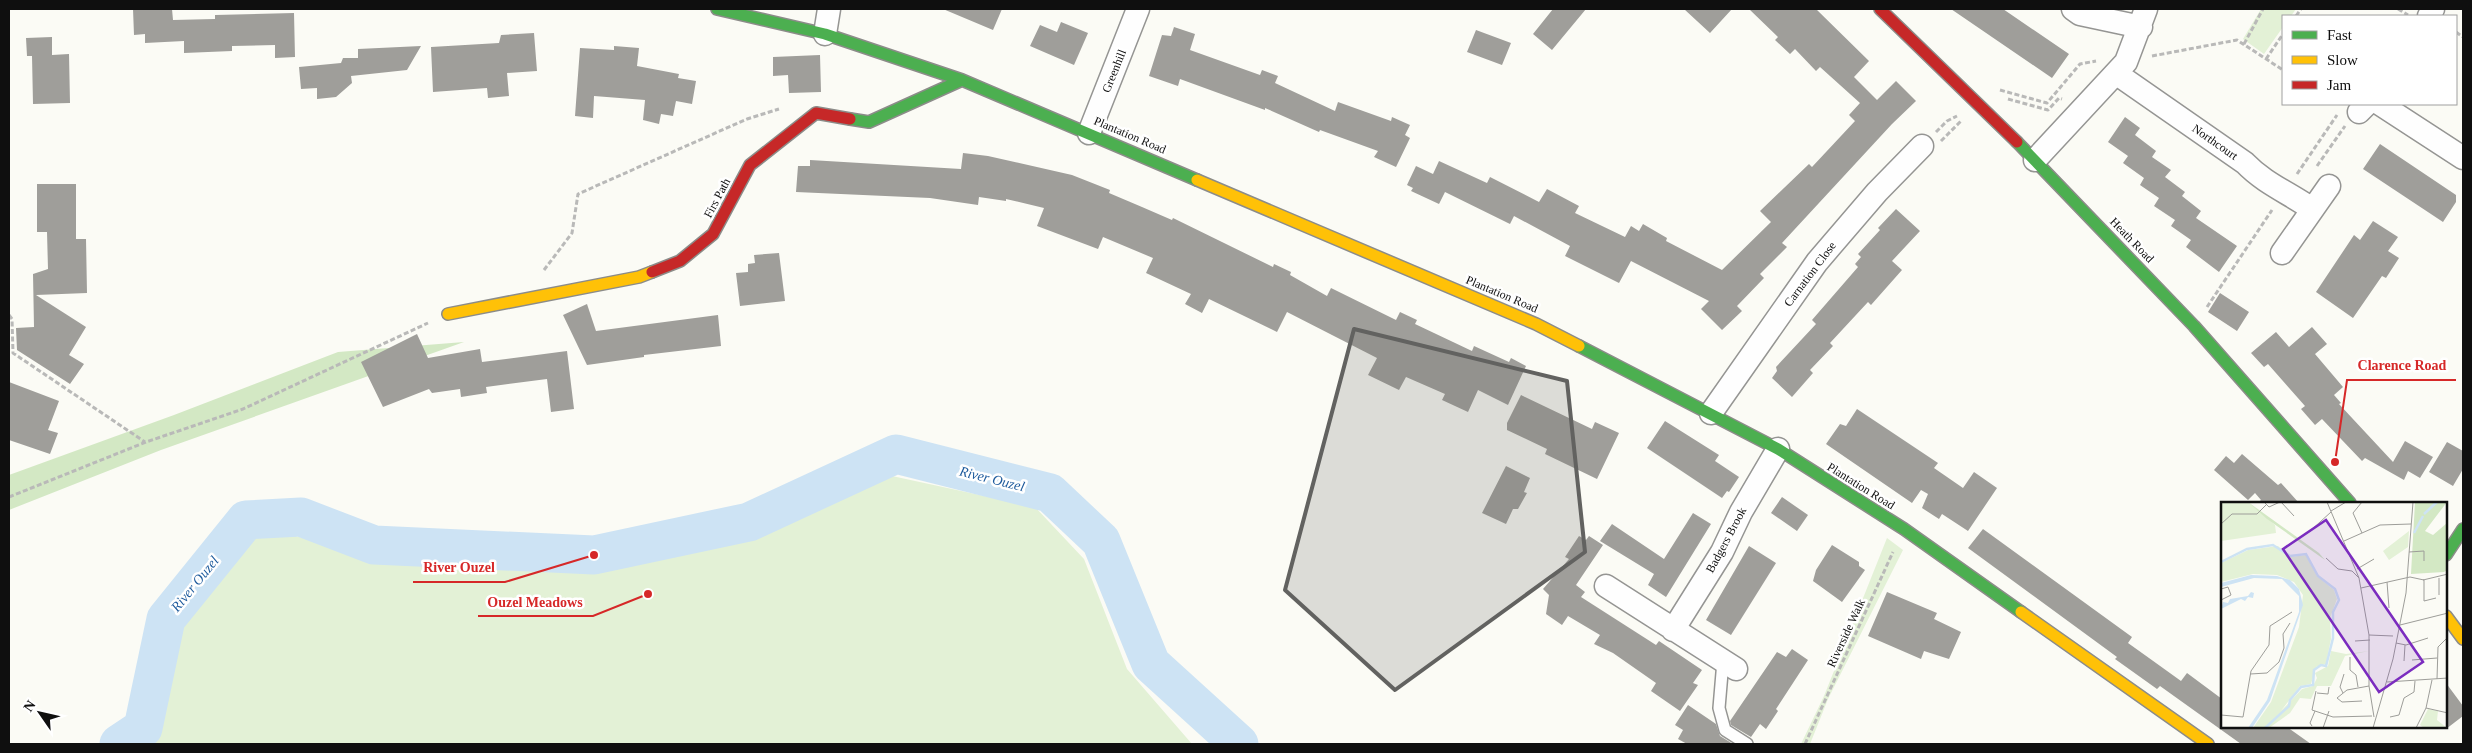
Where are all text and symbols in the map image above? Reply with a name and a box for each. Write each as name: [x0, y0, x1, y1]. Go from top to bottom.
legend: [2282, 15, 2457, 105]
text: Fast: [2327, 27, 2353, 43]
street label: Greenhill: [1099, 47, 1129, 95]
text: Slow: [2327, 52, 2358, 68]
text: Jam: [2327, 77, 2351, 93]
street label: Plantation Road: [1092, 114, 1168, 156]
street label: Northcourt: [2189, 121, 2241, 163]
street label: Firs Path: [701, 176, 733, 220]
street label: Heath Road: [2107, 215, 2157, 265]
street label: Carnation Close: [1781, 239, 1839, 309]
street label: Plantation Road: [1464, 273, 1540, 315]
callout: Clarence Road: [2347, 351, 2456, 380]
text: Clarence Road: [2358, 358, 2447, 373]
street label: Plantation Road: [1825, 460, 1897, 512]
water label: River Ouzel: [957, 463, 1026, 494]
inset map: [2221, 502, 2447, 728]
street label: Badgers Brook: [1703, 505, 1749, 575]
water label: River Ouzel: [168, 553, 222, 615]
callout: River Ouzel: [413, 553, 505, 582]
text: River Ouzel: [423, 560, 495, 575]
callout: Ouzel Meadows: [478, 587, 593, 616]
text: Ouzel Meadows: [487, 595, 583, 610]
street label: Riverside Walk: [1824, 597, 1868, 669]
north arrow: [15, 688, 65, 738]
text: N: [21, 698, 39, 714]

